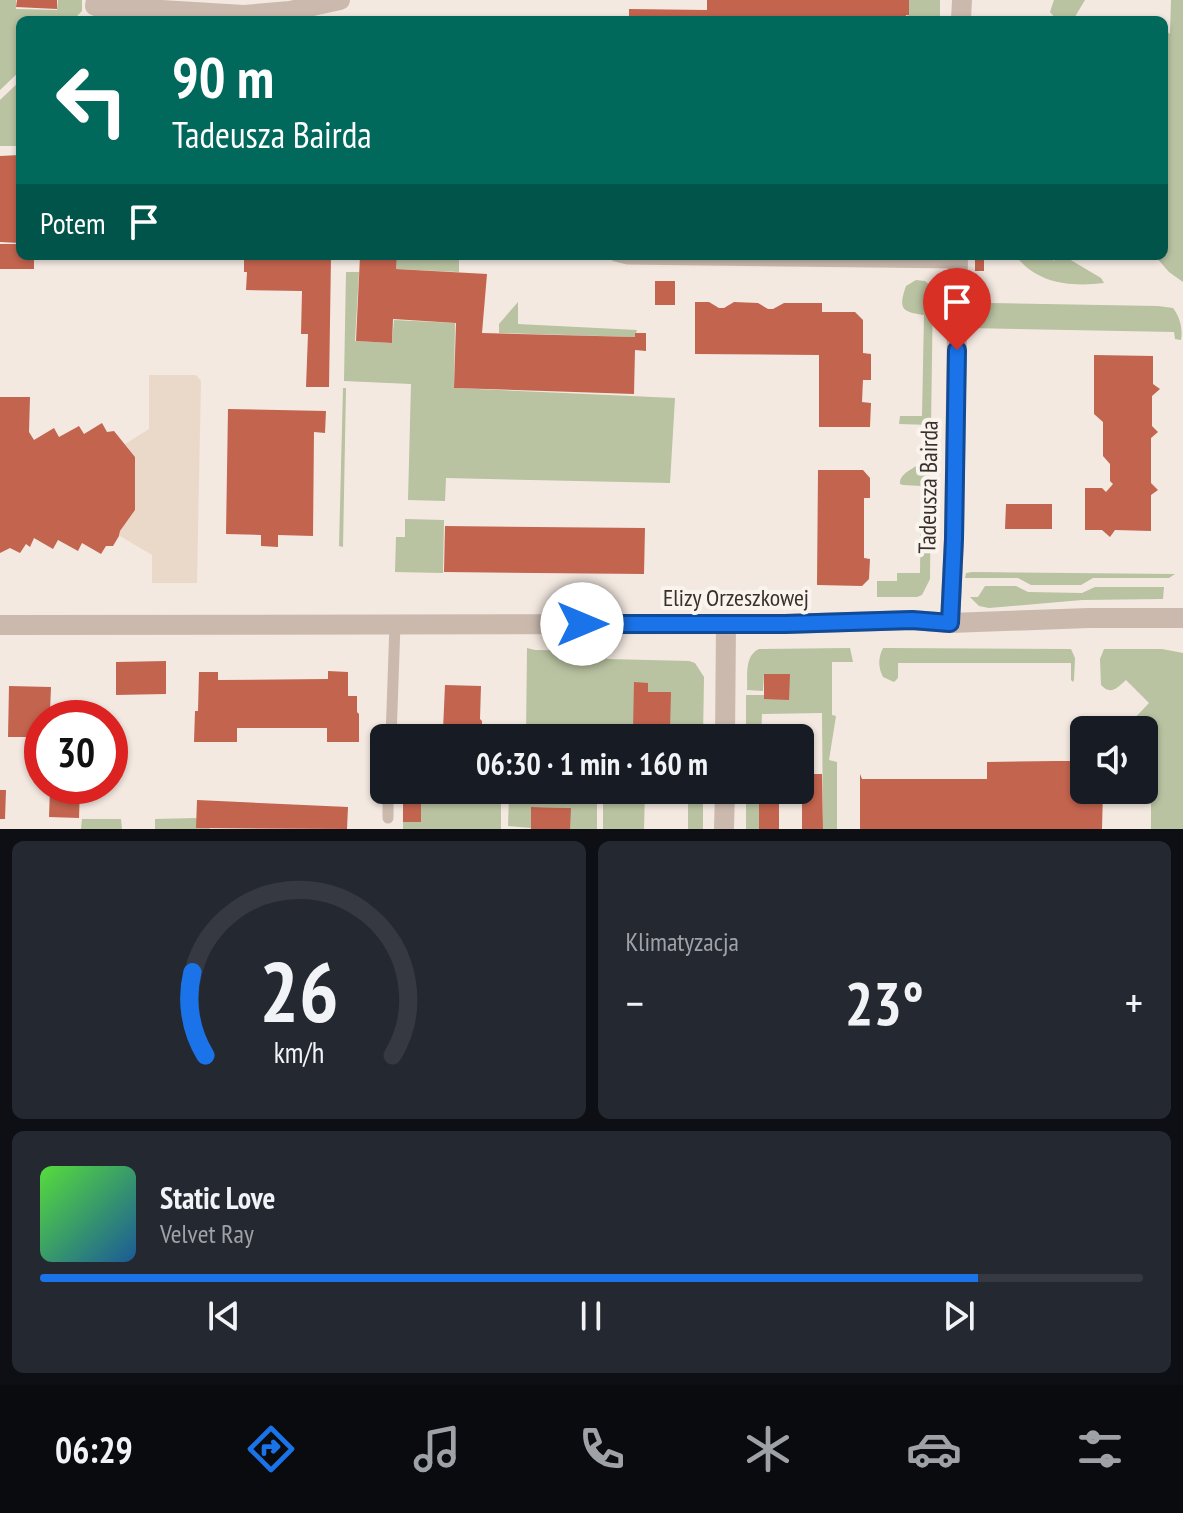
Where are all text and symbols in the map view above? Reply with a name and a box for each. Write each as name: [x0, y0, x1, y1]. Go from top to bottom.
text: 90 m: [172, 41, 274, 113]
icon: left: [40, 48, 144, 152]
text: Tadeusza Bairda: [172, 111, 372, 158]
icon: arrive: [122, 200, 166, 244]
text: Potem: [40, 203, 106, 242]
pin: [923, 268, 991, 350]
icon: arrive: [935, 280, 979, 324]
street label: Tadeusza Bairda: [911, 420, 945, 554]
position arrow: [540, 582, 624, 666]
street label: Elizy Orzeszkowej: [663, 582, 809, 613]
speed limit sign: 30: [24, 700, 128, 804]
map controls: [1070, 716, 1158, 804]
button: sound: [1070, 716, 1158, 804]
text: 06:30 · 1 min · 160 m: [476, 744, 708, 783]
text: Klimatyzacja: [626, 925, 739, 958]
text: 26: [259, 937, 339, 1045]
text: 23°: [845, 964, 924, 1042]
text: −: [626, 974, 644, 1031]
text: +: [1125, 974, 1143, 1031]
text: km/h: [273, 1034, 324, 1071]
text: Static Love: [160, 1178, 275, 1217]
text: Velvet Ray: [160, 1217, 254, 1250]
icon: previous: [202, 1294, 246, 1338]
icon: pause: [569, 1294, 613, 1338]
icon: next: [937, 1294, 981, 1338]
icon: directions: [243, 1421, 299, 1477]
icon: music: [409, 1421, 465, 1477]
icon: phone: [574, 1421, 630, 1477]
icon: climate: [740, 1421, 796, 1477]
icon: car: [906, 1421, 962, 1477]
icon: filters: [1072, 1421, 1128, 1477]
text: 06:29: [55, 1426, 133, 1473]

